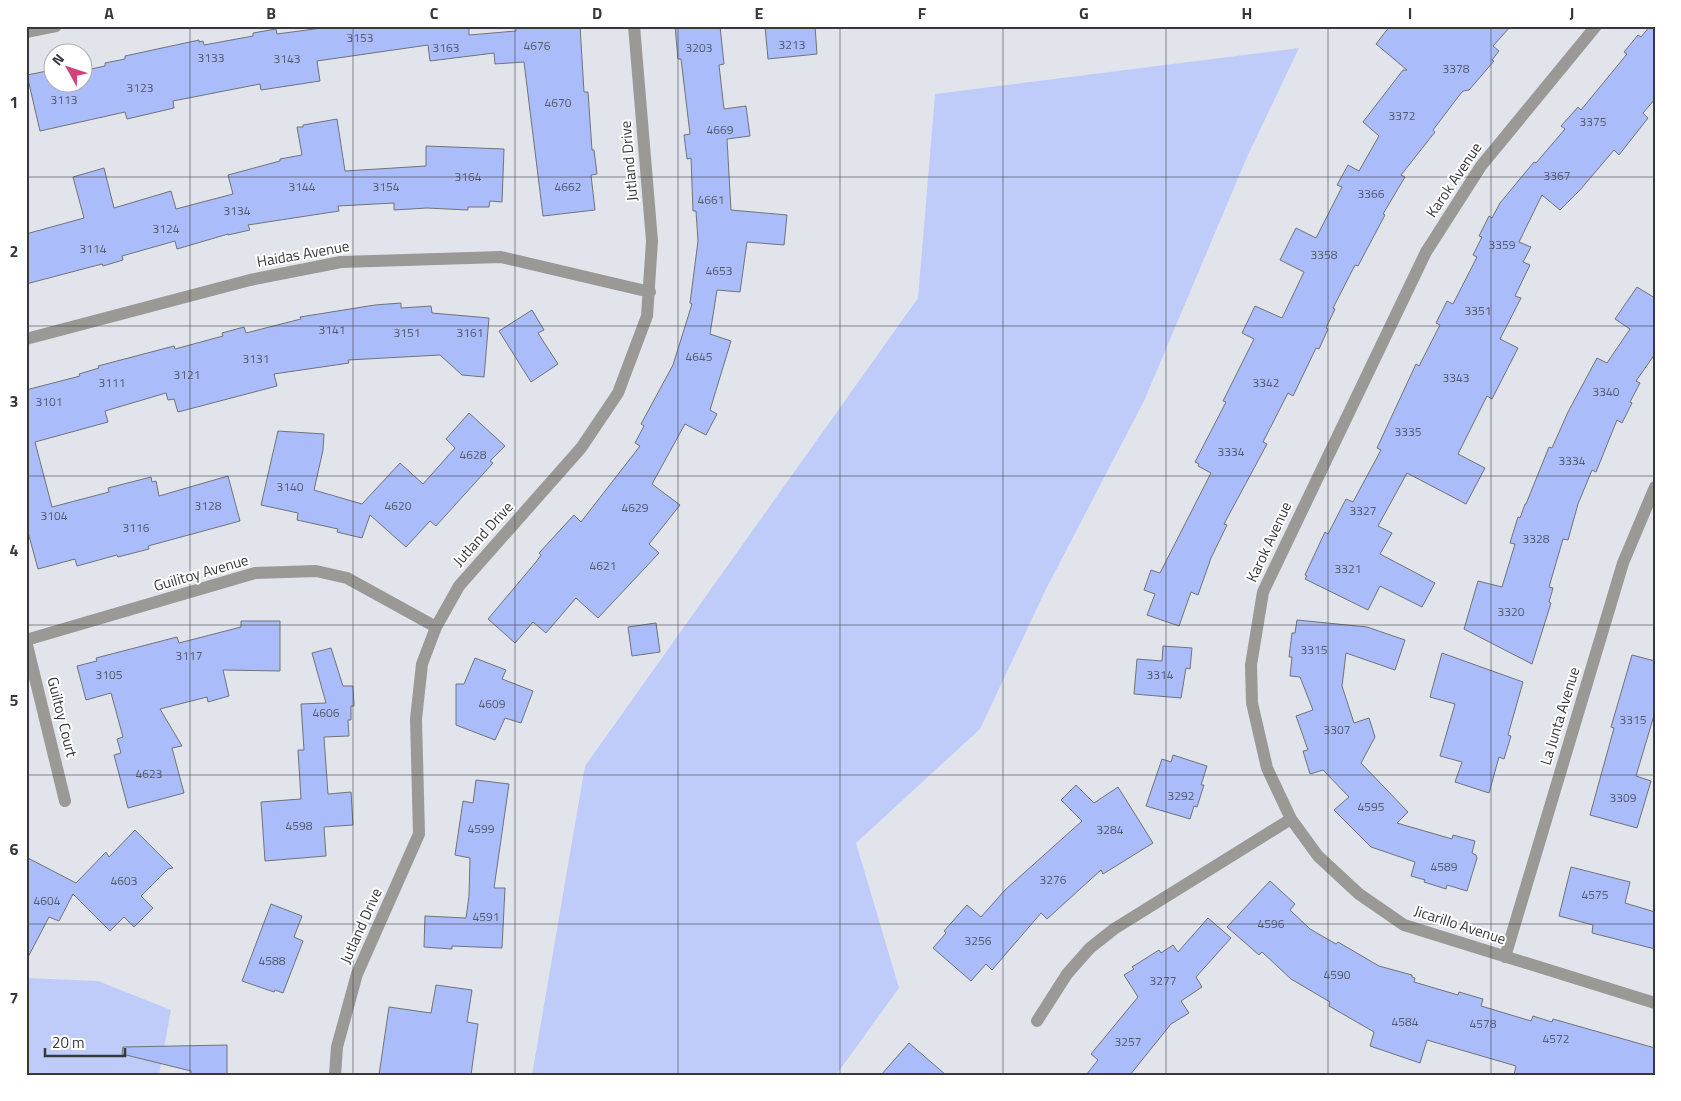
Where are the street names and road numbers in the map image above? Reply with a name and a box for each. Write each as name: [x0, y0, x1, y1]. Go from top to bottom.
street label: Jutland Drive: [614, 120, 643, 202]
street label: Karok Avenue: [1420, 137, 1487, 222]
street label: Haidas Avenue: [255, 234, 351, 273]
street label: Jutland Drive: [447, 496, 518, 571]
street label: Karok Avenue: [1240, 498, 1297, 586]
street label: Guilitoy Avenue: [151, 548, 251, 597]
street label: La Junta Avenue: [1534, 664, 1585, 768]
street label: Guiltoy Court: [41, 674, 84, 760]
street label: Jutland Drive: [334, 884, 387, 967]
street label: Jicarillo Avenue: [1411, 899, 1509, 950]

